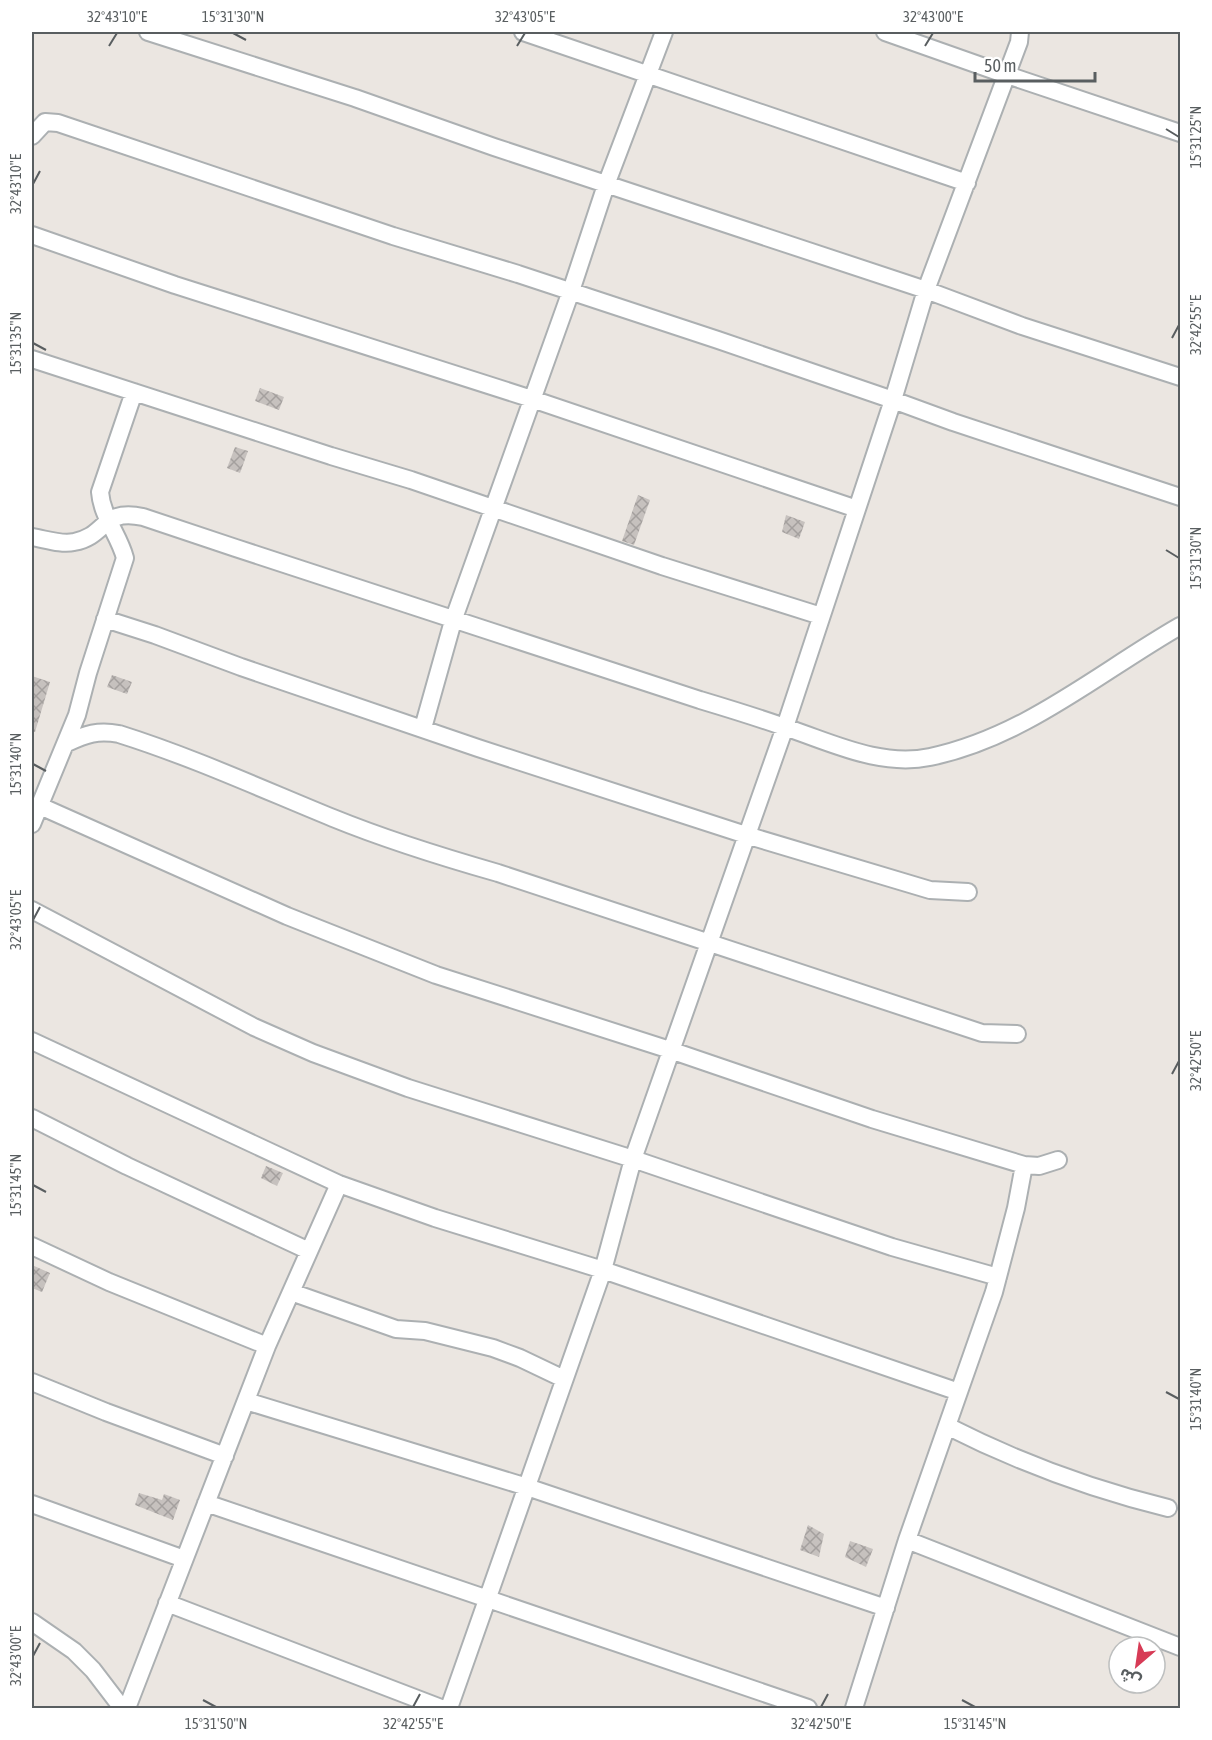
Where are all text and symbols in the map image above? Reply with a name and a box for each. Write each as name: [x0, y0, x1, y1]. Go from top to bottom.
text: 32°43'10"E: [87, 8, 148, 25]
text: 15°31'30"N: [202, 8, 264, 25]
text: 32°43'05"E: [495, 8, 556, 25]
text: 32°43'00"E: [903, 8, 964, 25]
scale bar: [975, 45, 1095, 83]
text: 50 m: [984, 55, 1016, 76]
text: 15°31'25"N: [1187, 106, 1204, 168]
text: 32°43'10"E: [7, 153, 24, 214]
text: 32°42'55"E: [1187, 294, 1204, 355]
text: 15°31'35"N: [7, 312, 24, 374]
text: 15°31'30"N: [1187, 527, 1204, 589]
text: 15°31'40"N: [7, 733, 24, 795]
text: 32°43'05"E: [7, 889, 24, 950]
text: 32°42'50"E: [1187, 1030, 1204, 1091]
text: 15°31'45"N: [7, 1154, 24, 1216]
text: 15°31'40"N: [1187, 1368, 1204, 1430]
text: 32°43'00"E: [7, 1625, 24, 1686]
north arrow: [1107, 1635, 1167, 1695]
text: ش: [1116, 1664, 1144, 1691]
text: 15°31'50"N: [185, 1715, 247, 1732]
text: 32°42'55"E: [383, 1715, 444, 1732]
text: 32°42'50"E: [791, 1715, 852, 1732]
text: 15°31'45"N: [944, 1715, 1006, 1732]

